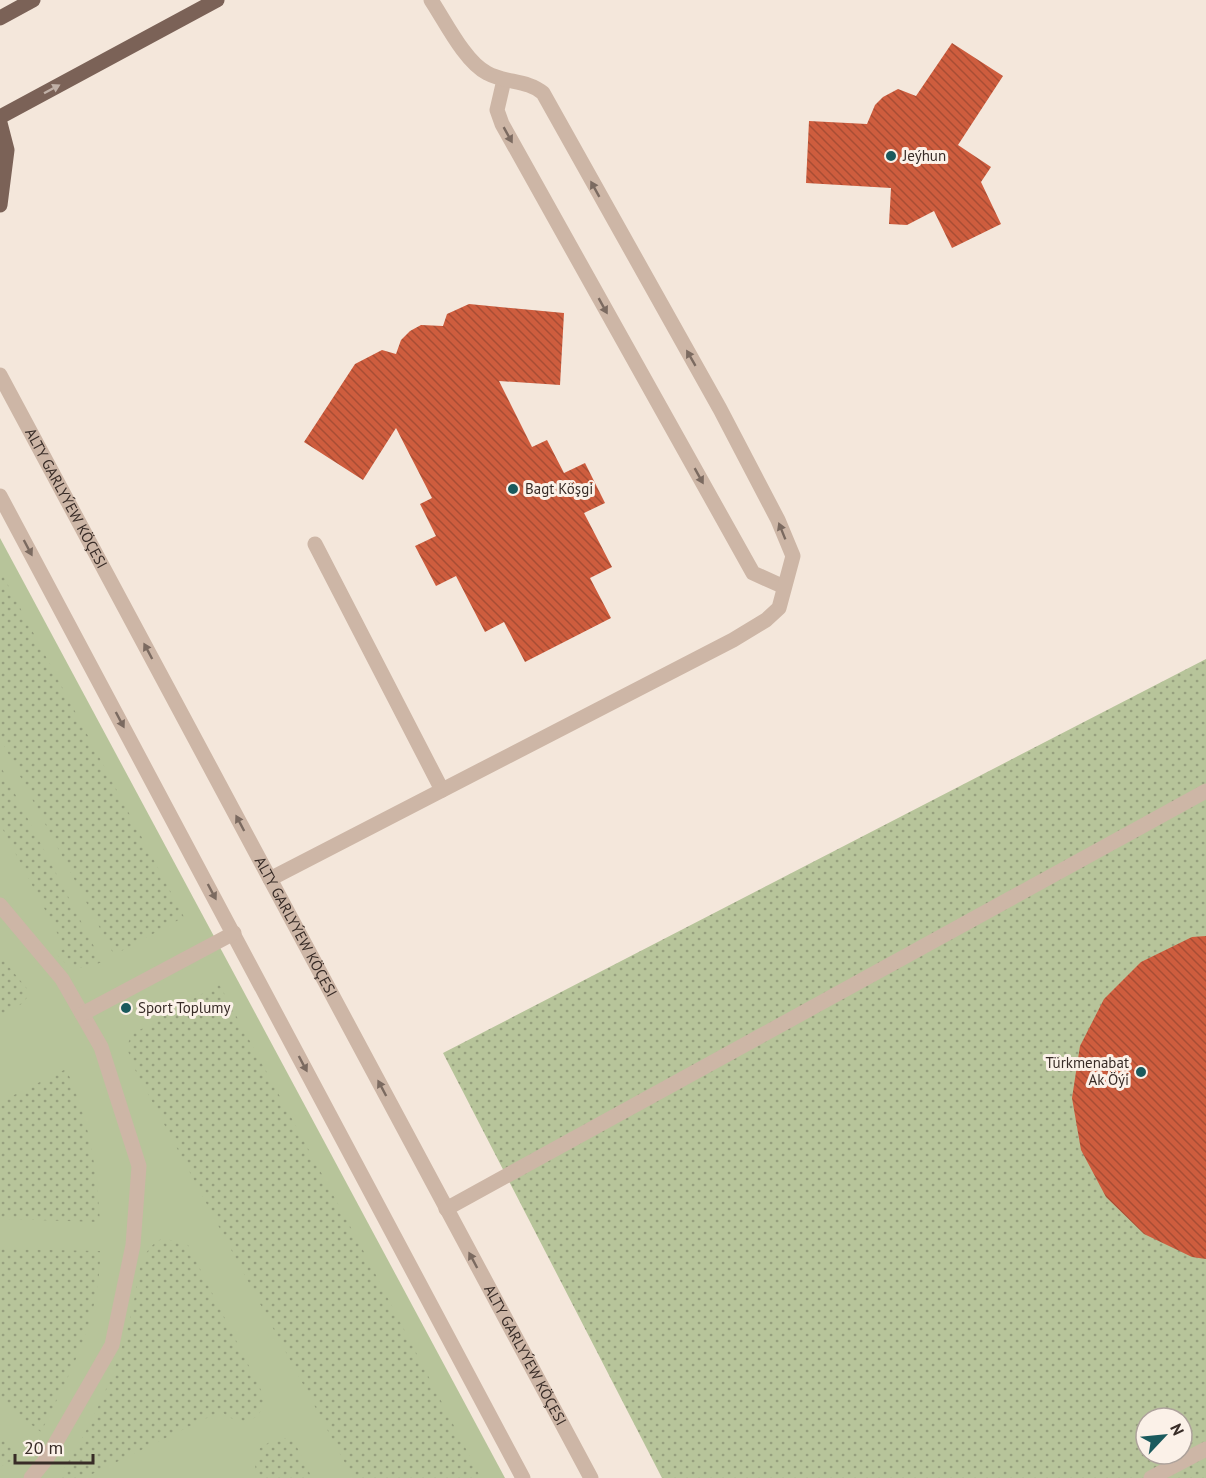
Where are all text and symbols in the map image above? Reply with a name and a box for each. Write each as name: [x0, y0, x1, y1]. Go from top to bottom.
one-way arrow: [43, 84, 60, 94]
one-way arrow: [503, 127, 513, 144]
place label: Jeýhun: [902, 146, 946, 165]
marker: Jeýhun: [884, 149, 898, 163]
one-way arrow: [590, 180, 600, 197]
one-way arrow: [598, 297, 608, 314]
one-way arrow: [686, 350, 697, 366]
street label: ALTY GARLYÝEW KÖÇESI: [21, 425, 112, 572]
one-way arrow: [694, 468, 704, 485]
place label: Bagt Köşgi: [525, 479, 593, 498]
marker: Bagt Köşgi: [506, 482, 520, 496]
one-way arrow: [777, 521, 787, 539]
one-way arrow: [23, 540, 33, 557]
one-way arrow: [143, 643, 153, 660]
one-way arrow: [115, 712, 125, 729]
one-way arrow: [235, 815, 245, 832]
street label: ALTY GARLYÝEW KÖÇESI: [251, 853, 341, 1000]
one-way arrow: [206, 883, 216, 901]
place label: Sport Toplumy: [138, 998, 231, 1017]
marker: Sport Toplumy: [119, 1001, 133, 1015]
place label: Türkmenabat Ak Öýi: [1045, 1053, 1129, 1089]
one-way arrow: [298, 1056, 308, 1073]
marker: Türkmenabat Ak Öýi: [1134, 1065, 1148, 1079]
one-way arrow: [377, 1079, 387, 1096]
one-way arrow: [469, 1251, 479, 1269]
street label: ALTY GARLYÝEW KÖÇESI: [480, 1281, 571, 1428]
north arrow: [1134, 1406, 1194, 1466]
text: N: [1166, 1420, 1189, 1439]
scale bar: [15, 1427, 93, 1465]
text: 20 m: [24, 1436, 63, 1459]

